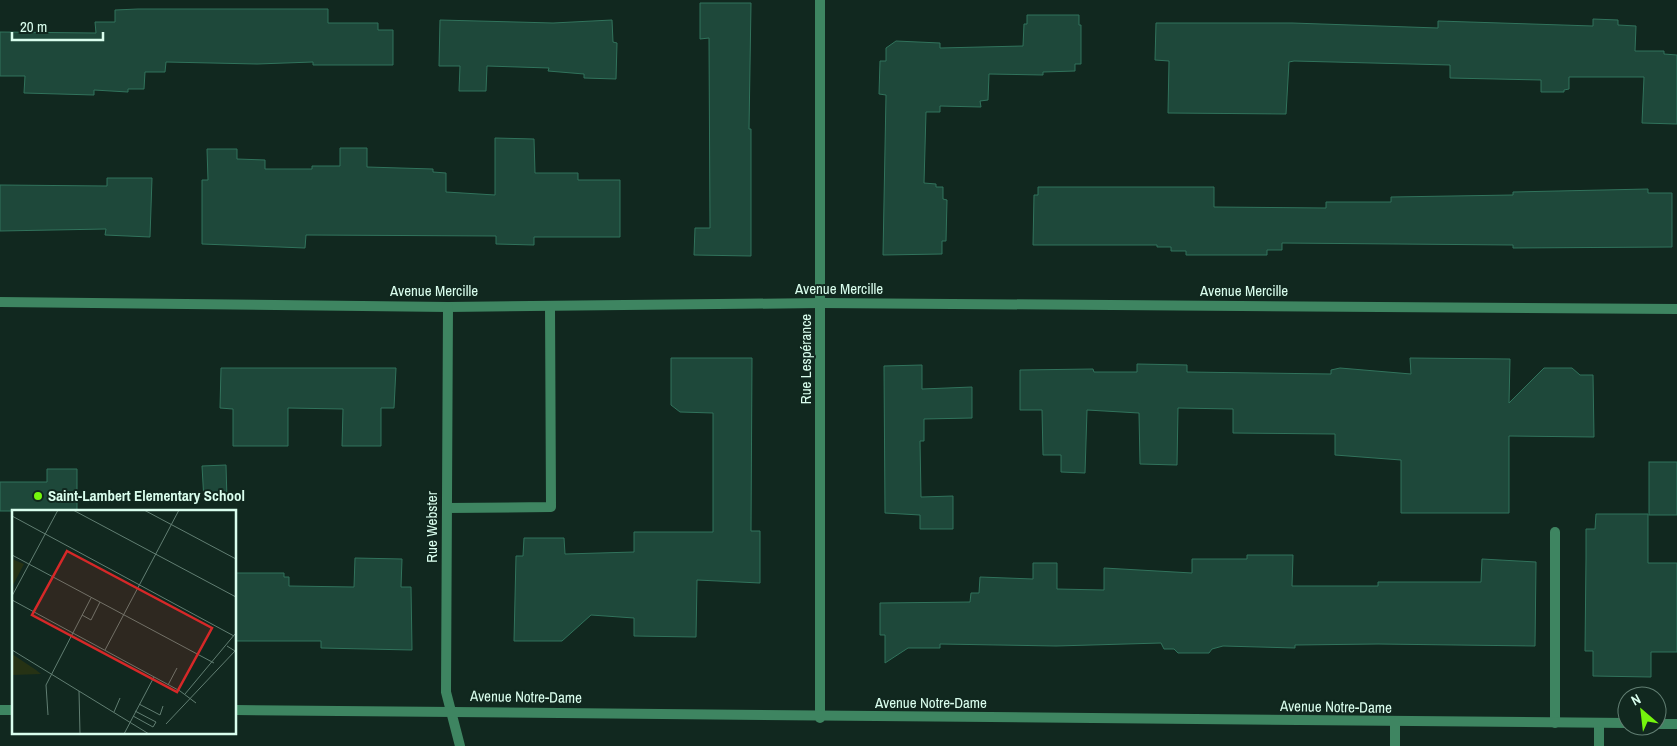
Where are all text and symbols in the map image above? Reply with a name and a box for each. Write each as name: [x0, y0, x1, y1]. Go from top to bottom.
scale bar: [12, 10, 104, 42]
text: 20 m: [20, 16, 47, 37]
street label: Avenue Mercille: [794, 278, 883, 299]
street label: Avenue Mercille: [389, 280, 478, 301]
street label: Avenue Mercille: [1199, 280, 1288, 301]
street label: Rue Lespérance: [795, 314, 816, 404]
place label: Saint-Lambert Elementary School: [48, 485, 245, 506]
marker: Saint-Lambert Elementary School: [32, 490, 44, 502]
street label: Rue Webster: [421, 491, 442, 563]
inset map: [12, 510, 236, 734]
street label: Avenue Notre-Dame: [469, 685, 582, 708]
north arrow: [1617, 686, 1667, 736]
text: N: [1628, 690, 1644, 709]
street label: Avenue Notre-Dame: [874, 692, 987, 713]
street label: Avenue Notre-Dame: [1279, 695, 1392, 718]

